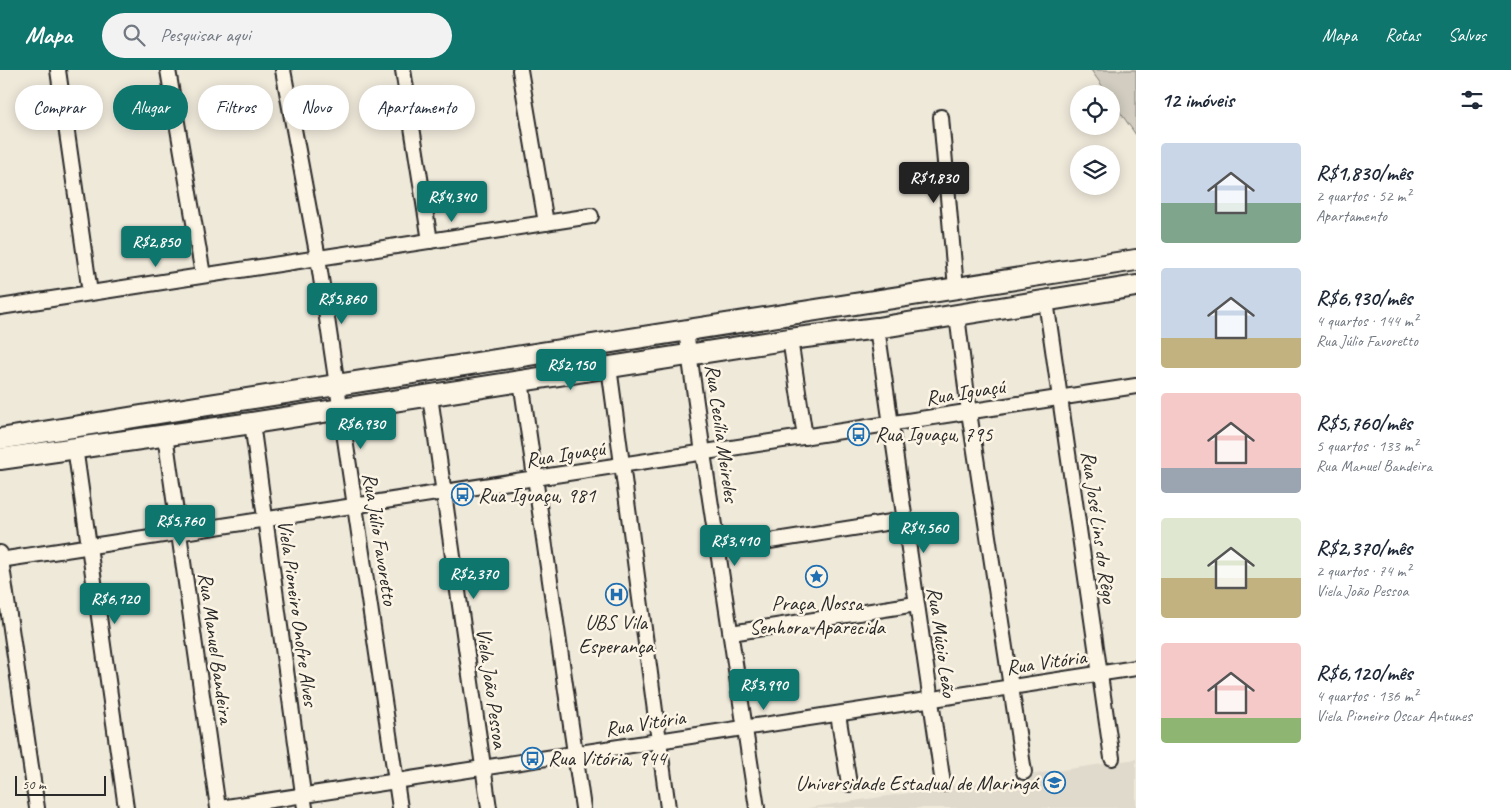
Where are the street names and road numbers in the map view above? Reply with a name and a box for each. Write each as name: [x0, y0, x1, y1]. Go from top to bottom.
street label: Rua Cecília Meireles: [699, 362, 745, 505]
street label: Rua Iguaçú: [924, 373, 1009, 411]
street label: Rua Iguaçú: [524, 435, 609, 473]
street label: Rua José Lins do Rêgo: [1075, 449, 1123, 606]
street label: Rua Júlio Favoretto: [357, 471, 404, 609]
street label: Viela Pioneiro Onofre Alves: [272, 518, 324, 710]
street label: Rua Manuel Bandeira: [193, 571, 240, 728]
street label: Rua Múcio Leão: [921, 585, 963, 700]
street label: Viela João Pessoa: [471, 626, 514, 752]
street label: Rua Vitória: [1004, 643, 1089, 680]
street label: Rua Vitória: [603, 704, 688, 742]

